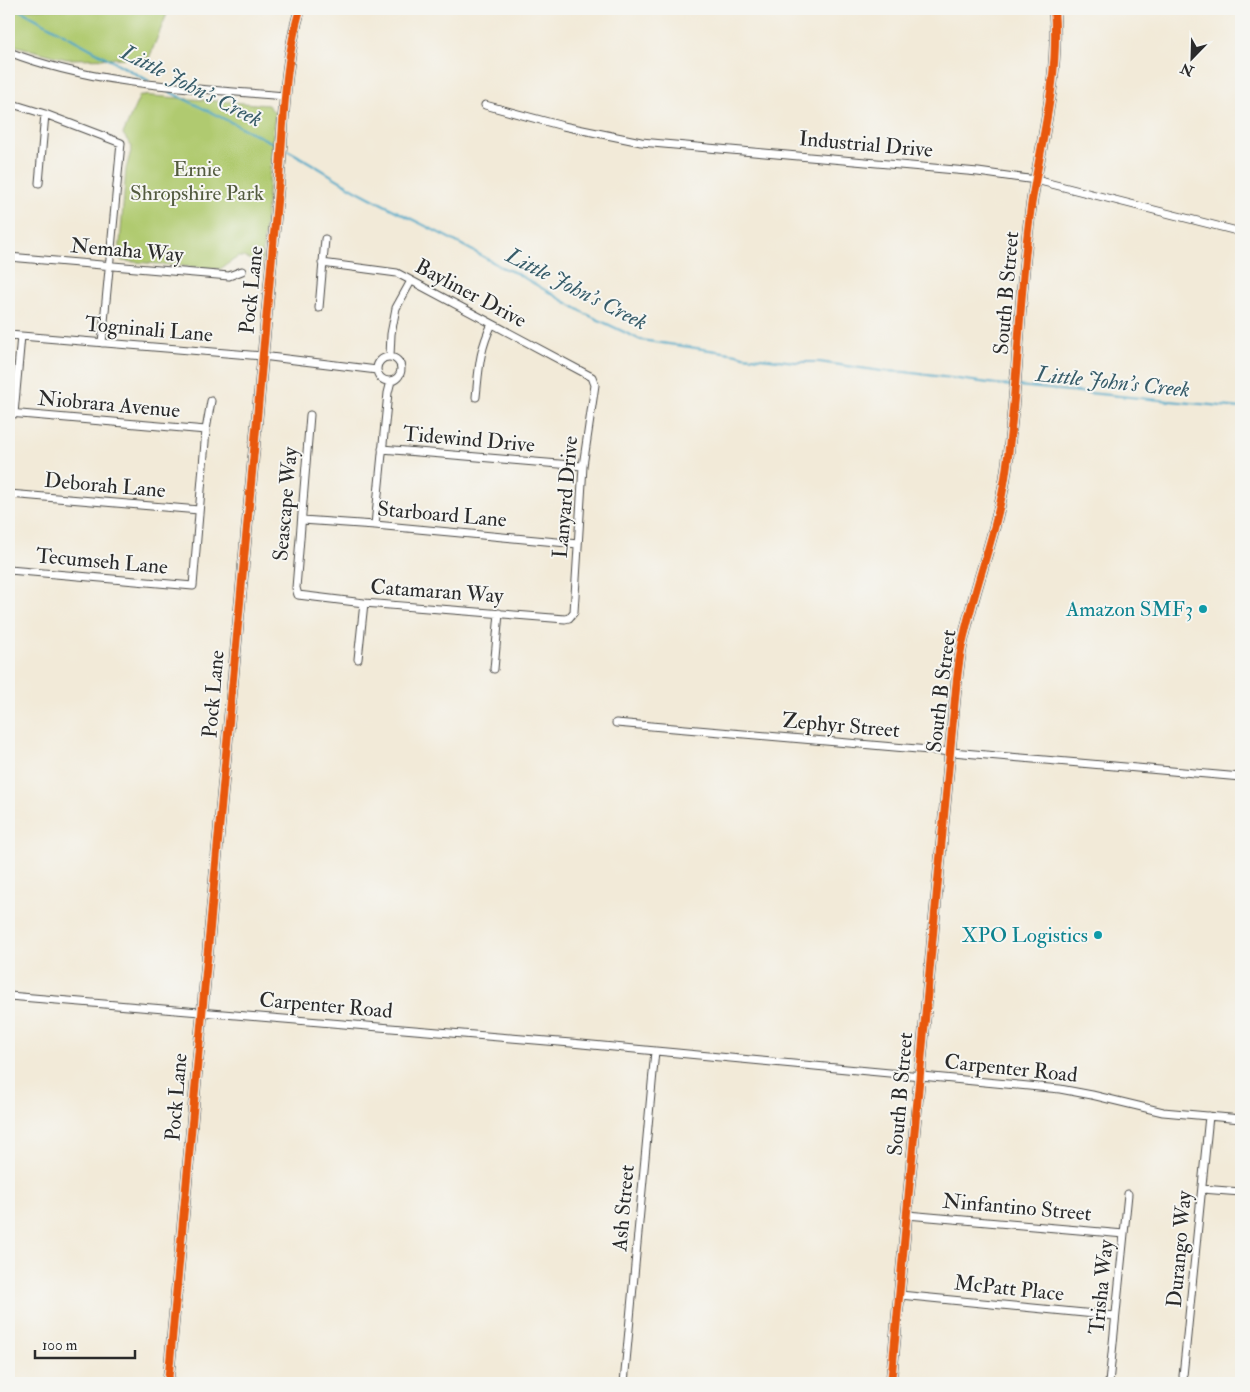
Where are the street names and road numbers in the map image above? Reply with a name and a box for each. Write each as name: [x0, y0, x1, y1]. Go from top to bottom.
street label: Industrial Drive: [798, 125, 934, 164]
street label: South B Street: [988, 230, 1025, 356]
street label: Nemaha Way: [69, 232, 185, 269]
street label: Pock Lane: [233, 245, 270, 335]
street label: Bayliner Drive: [410, 253, 531, 334]
street label: Togninali Lane: [84, 310, 214, 349]
street label: Niobrara Avenue: [37, 385, 181, 424]
street label: Tidewind Drive: [402, 420, 536, 459]
street label: Lanyard Drive: [547, 434, 584, 559]
street label: Seascape Way: [267, 445, 304, 562]
street label: Deborah Lane: [43, 467, 167, 504]
street label: Starboard Lane: [376, 495, 508, 534]
street label: Tecumseh Lane: [35, 542, 169, 581]
street label: Catamaran Way: [370, 573, 505, 610]
street label: South B Street: [921, 628, 962, 754]
street label: Pock Lane: [196, 649, 231, 739]
street label: Zephyr Street: [781, 707, 901, 744]
street label: Carpenter Road: [258, 986, 394, 1025]
street label: South B Street: [882, 1031, 919, 1157]
street label: Carpenter Road: [943, 1048, 1079, 1089]
street label: Pock Lane: [159, 1052, 194, 1142]
street label: Ash Street: [606, 1164, 641, 1253]
street label: Ninfantino Street: [941, 1188, 1093, 1227]
street label: Durango Way: [1161, 1189, 1198, 1309]
street label: Trisha Way: [1083, 1238, 1120, 1336]
street label: McPatt Place: [953, 1269, 1065, 1308]

